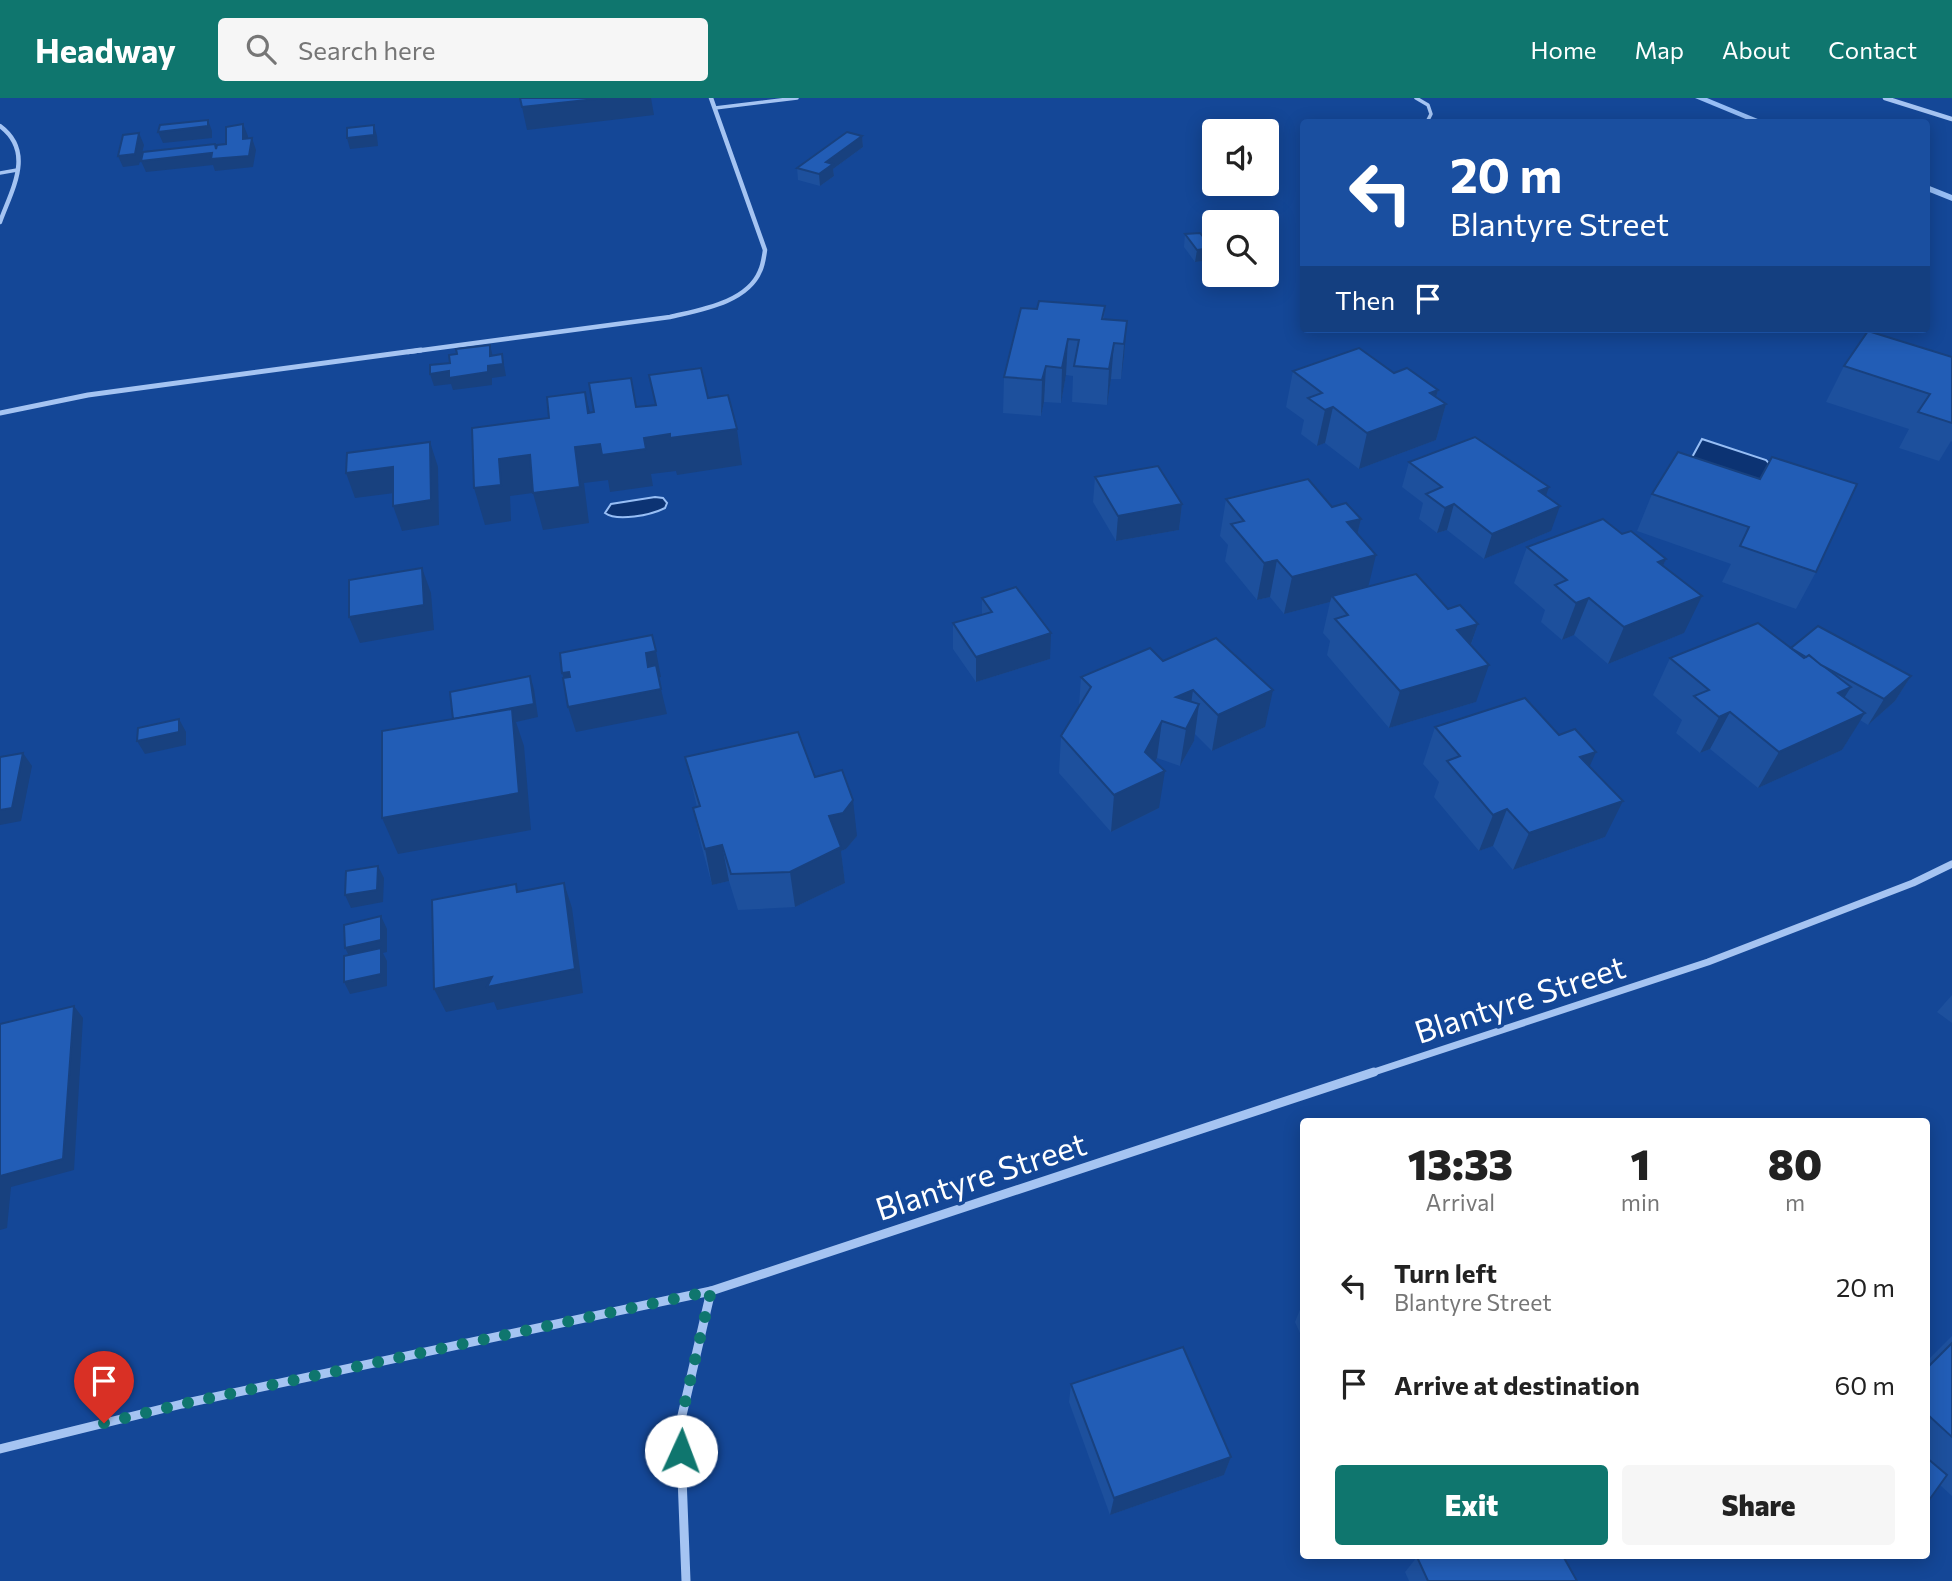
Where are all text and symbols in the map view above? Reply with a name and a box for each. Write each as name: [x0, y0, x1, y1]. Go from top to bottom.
search box: [218, 18, 708, 81]
text: Headway: [35, 29, 176, 70]
icon: search: [242, 30, 280, 68]
text: Search here: [298, 34, 436, 65]
text: Home: [1531, 35, 1597, 64]
text: Map: [1635, 35, 1684, 64]
text: About: [1722, 35, 1790, 64]
text: Contact: [1828, 35, 1917, 64]
map controls: [1202, 119, 1279, 287]
button: sound: [1202, 119, 1279, 196]
text: 20 m: [1450, 143, 1562, 203]
icon: left: [1335, 147, 1426, 238]
text: Blantyre Street: [1450, 203, 1669, 243]
button: search: [1202, 210, 1279, 287]
icon: arrive: [1409, 280, 1447, 318]
text: Then: [1335, 284, 1395, 315]
street label: Blantyre Street: [1409, 945, 1630, 1051]
street label: Blantyre Street: [870, 1122, 1091, 1228]
text: 13:33: [1408, 1137, 1513, 1189]
text: 1: [1631, 1137, 1650, 1189]
text: 80: [1768, 1137, 1822, 1189]
text: Arrival: [1426, 1188, 1495, 1216]
text: min: [1621, 1188, 1660, 1216]
text: m: [1785, 1188, 1805, 1216]
text: Turn left: [1394, 1257, 1497, 1288]
icon: left: [1335, 1267, 1373, 1305]
text: 20 m: [1836, 1271, 1895, 1302]
text: Blantyre Street: [1394, 1288, 1552, 1316]
pin: [74, 1351, 134, 1423]
icon: arrive: [85, 1362, 123, 1400]
icon: arrive: [1335, 1365, 1373, 1403]
text: Arrive at destination: [1394, 1369, 1640, 1400]
text: 60 m: [1835, 1369, 1895, 1400]
position arrow: [644, 1414, 718, 1488]
button: Exit: [1335, 1465, 1608, 1545]
button: Share: [1622, 1465, 1895, 1545]

